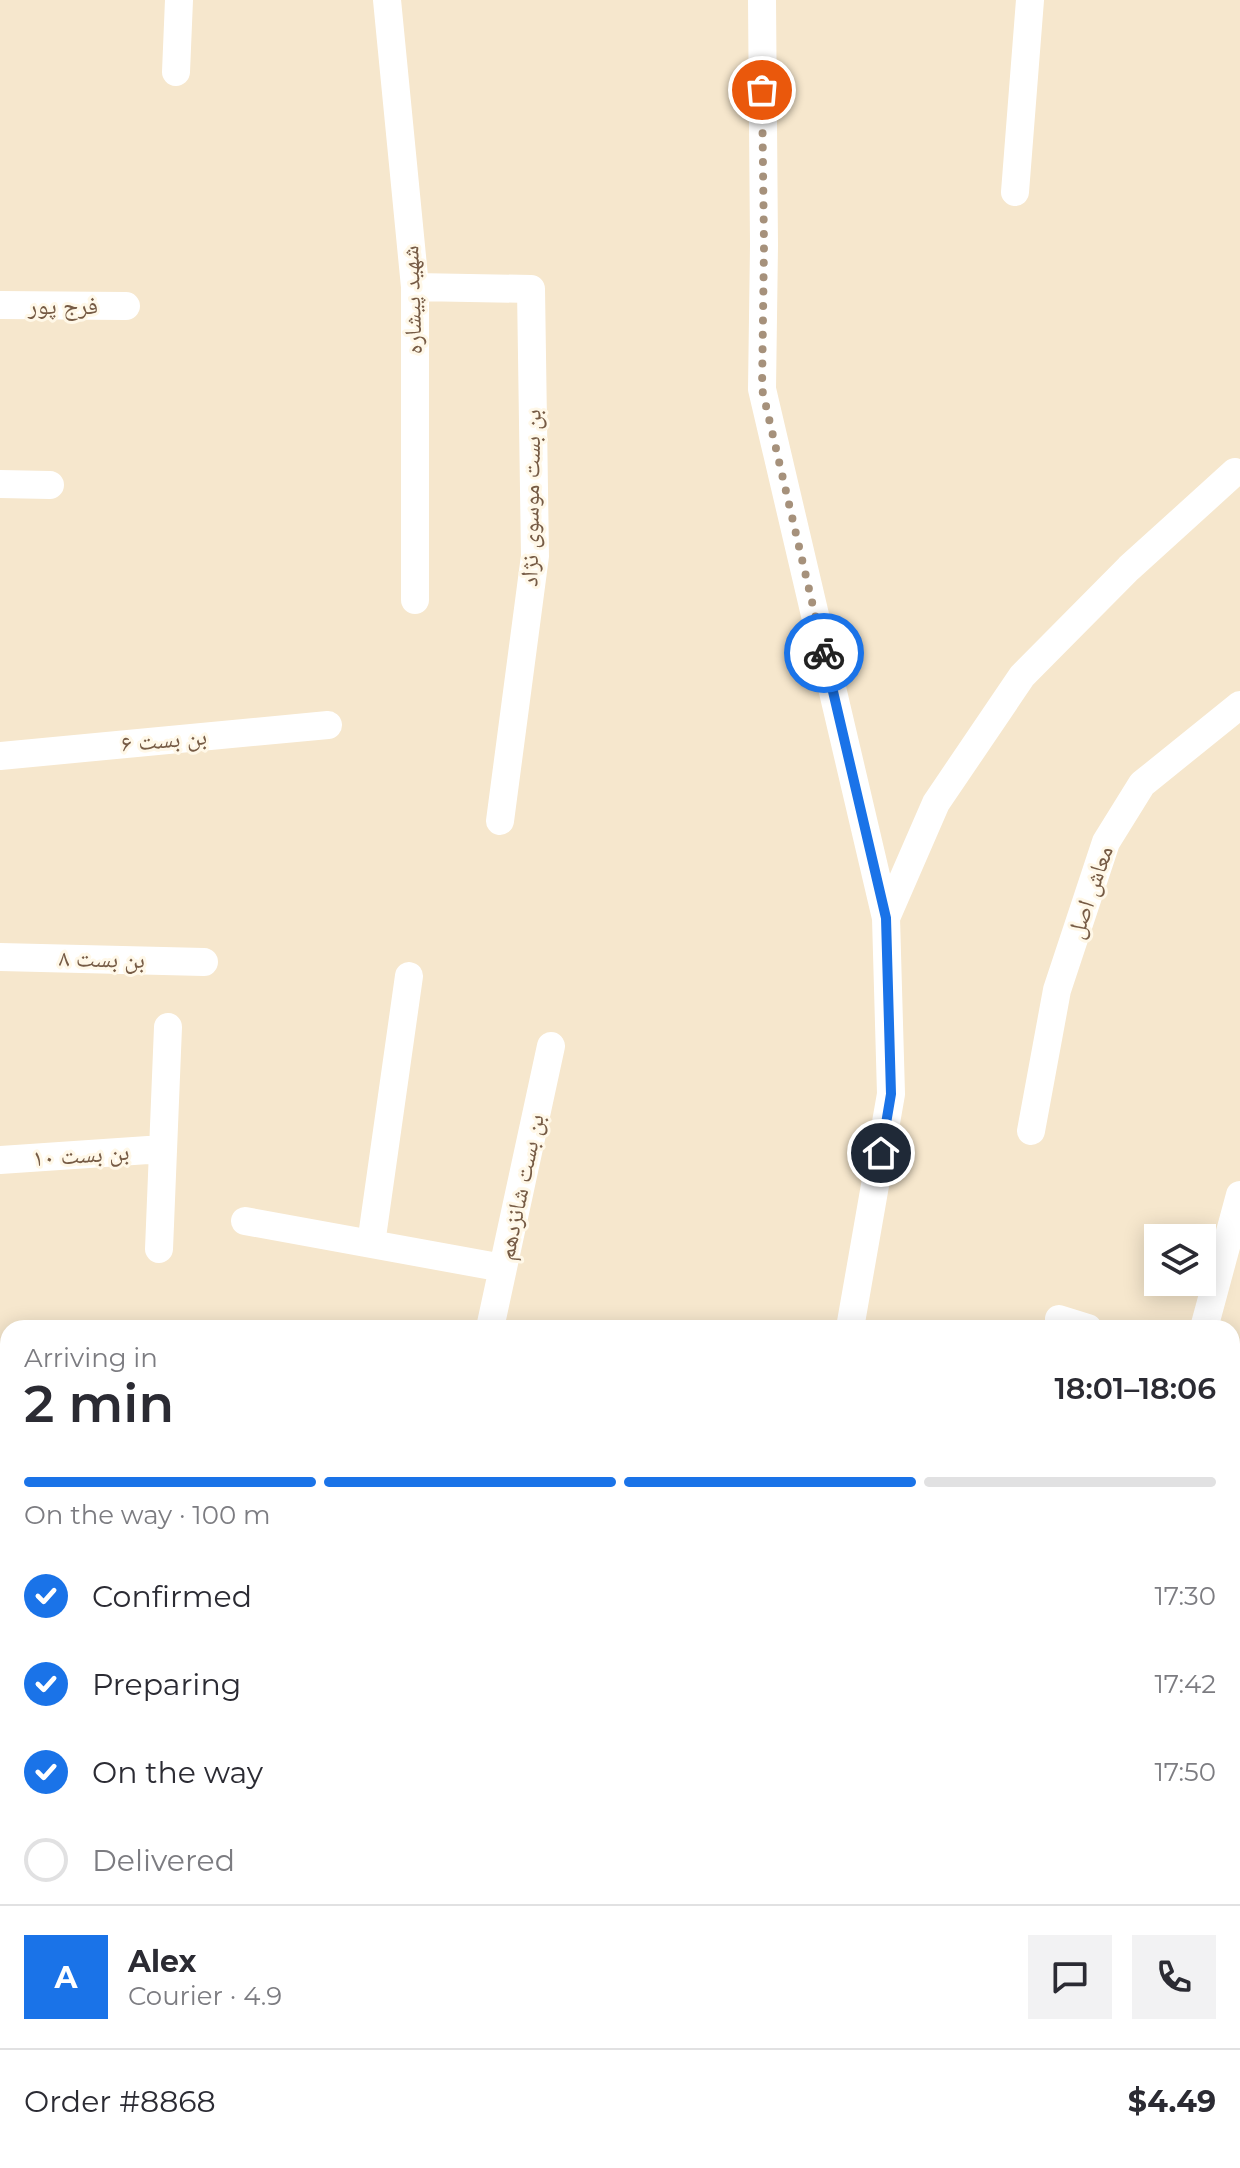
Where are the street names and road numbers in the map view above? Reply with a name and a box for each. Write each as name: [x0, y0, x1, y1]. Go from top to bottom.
street label: شهید پیشاره: [395, 245, 428, 355]
street label: فرج پور: [27, 291, 98, 321]
street label: بن بست موسوی نژاد: [514, 409, 547, 587]
street label: بن بست ۶: [120, 721, 208, 758]
street label: معاش اصل: [1060, 842, 1119, 942]
street label: بن بست ۸: [59, 943, 145, 974]
street label: بن بست شانزدهم: [491, 1111, 552, 1263]
street label: بن بست ۱۰: [32, 1137, 130, 1172]

